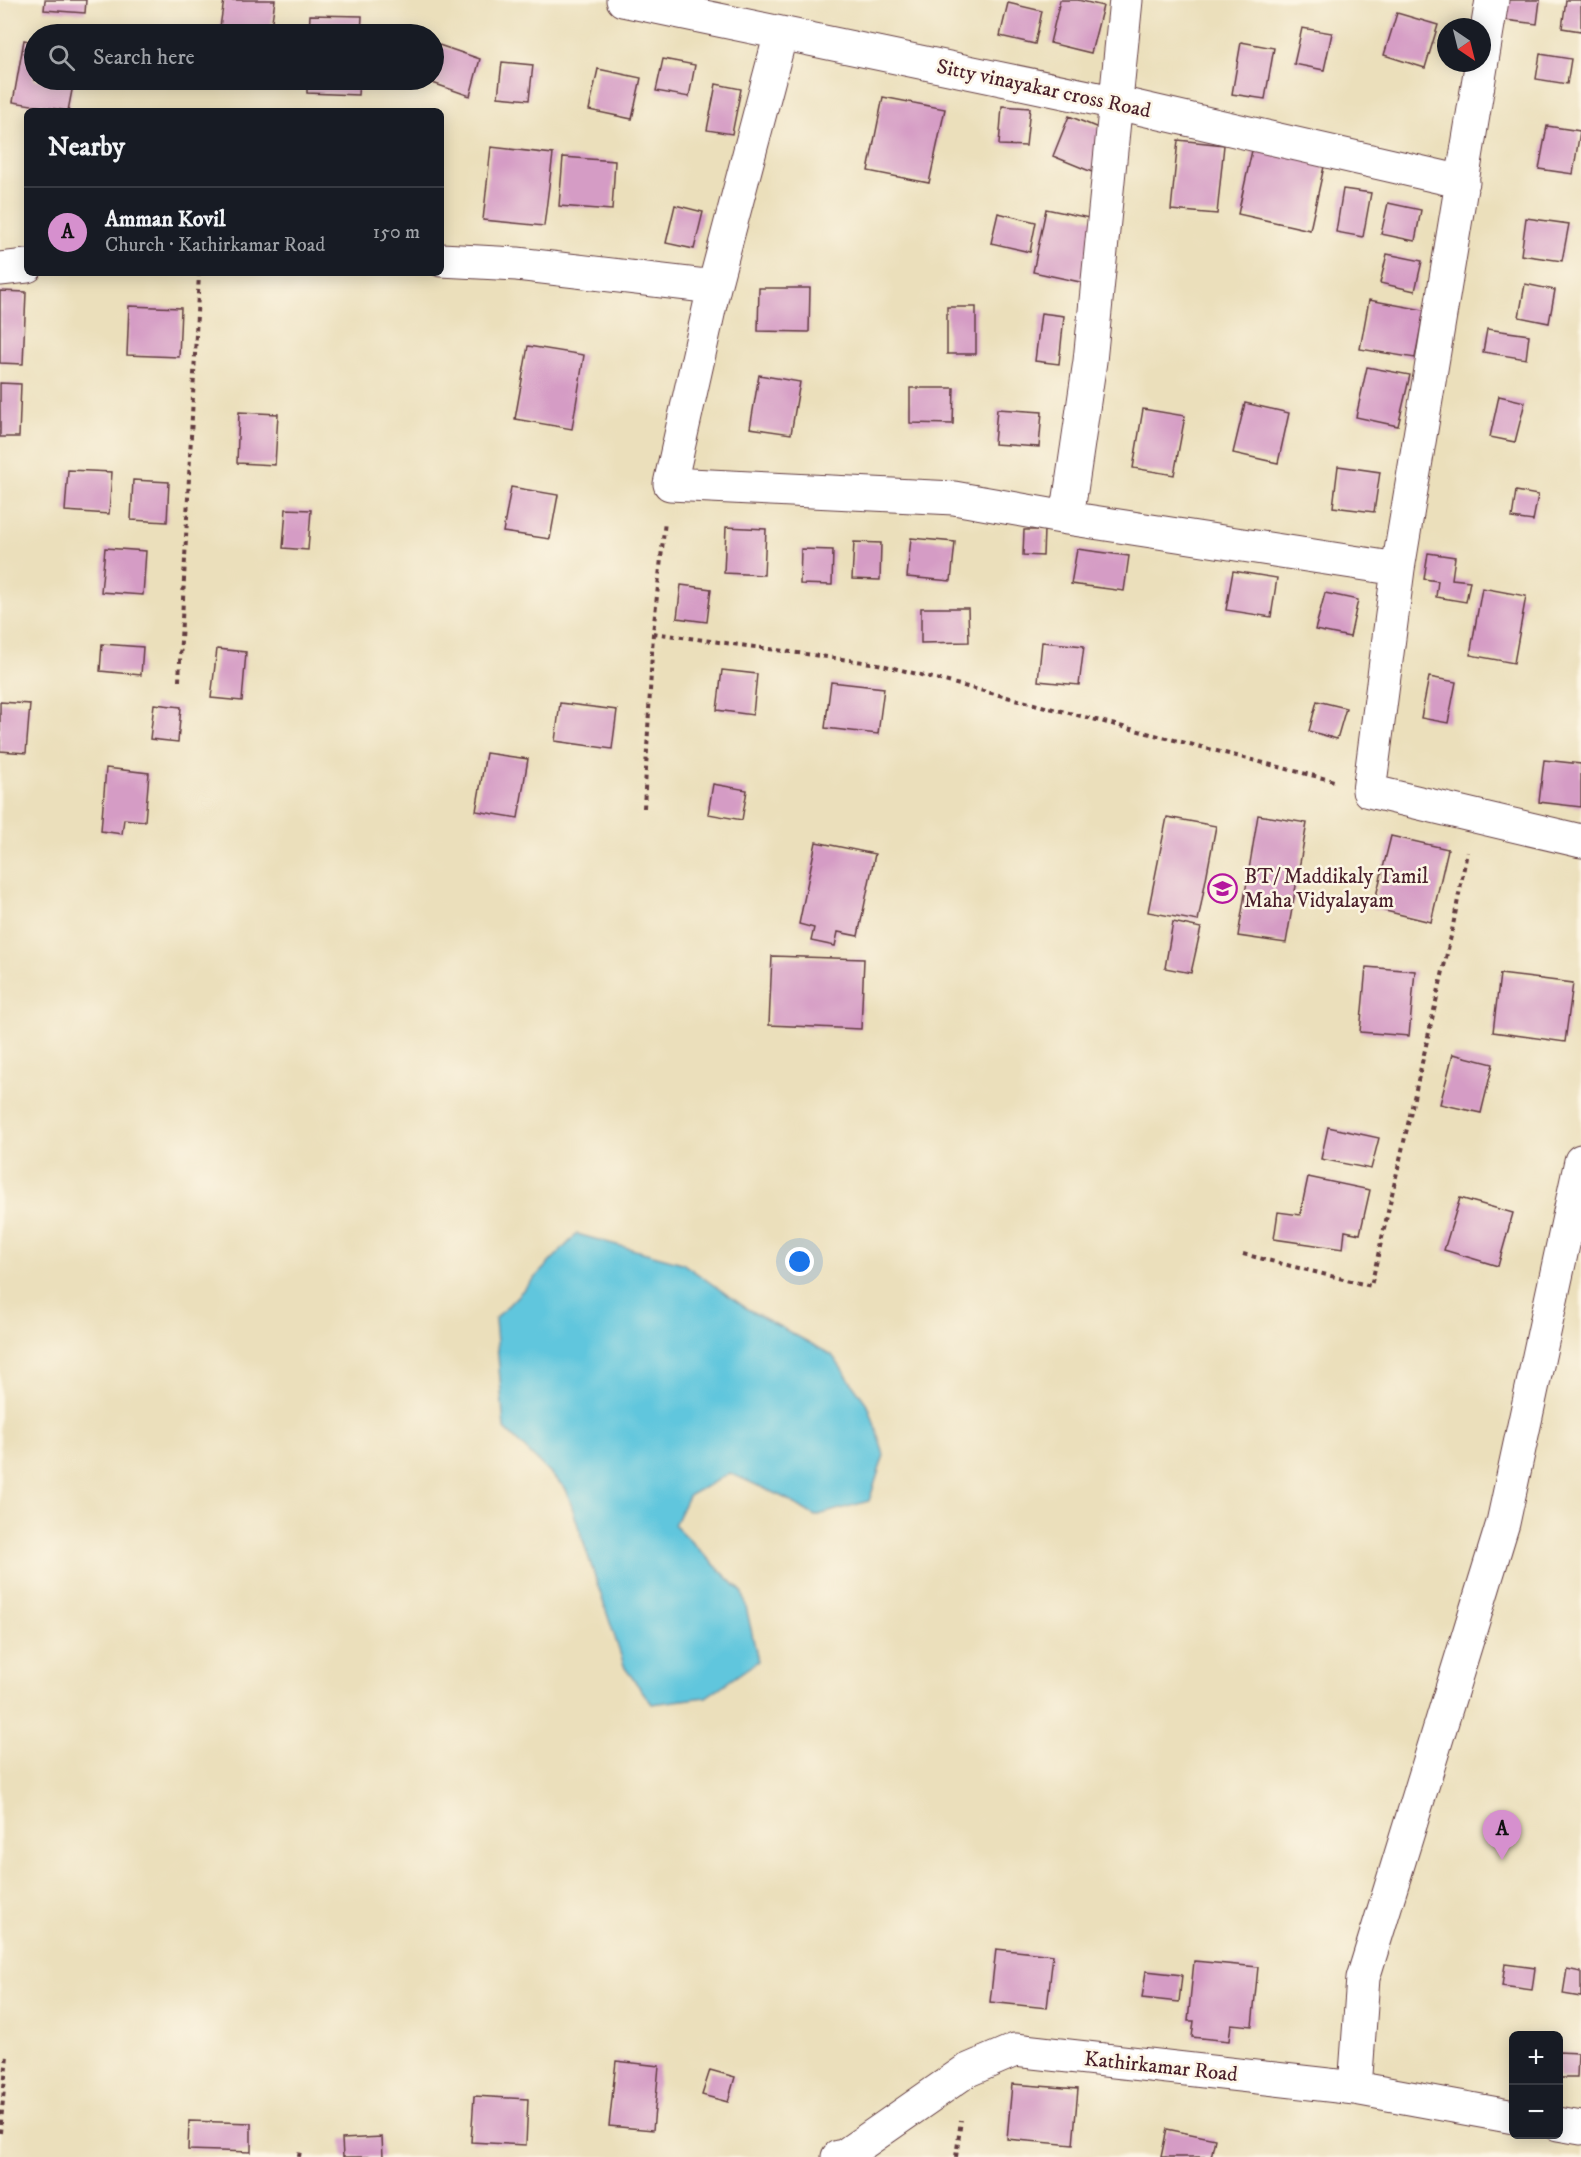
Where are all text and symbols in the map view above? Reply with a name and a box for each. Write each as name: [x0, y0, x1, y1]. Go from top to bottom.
north arrow: [1437, 18, 1491, 72]
search box: [24, 24, 444, 90]
icon: search: [45, 41, 78, 74]
text: Search here: [93, 44, 195, 71]
street label: Sitty vinayakar cross Road: [934, 54, 1154, 124]
text: Nearby: [48, 131, 125, 164]
text: Amman Kovil: [105, 206, 226, 233]
text: A: [61, 220, 74, 245]
text: 150 m: [373, 220, 420, 245]
text: Church · Kathirkamar Road: [105, 233, 325, 258]
place label: BT/ Maddikaly Tamil Maha Vidyalayam: [1244, 864, 1429, 914]
school or university icon: BT/ Maddikaly Tamil Maha Vidyalayam: [1207, 872, 1239, 904]
your location: [785, 1247, 814, 1276]
pin: A: [1482, 1810, 1522, 1860]
map controls: [1509, 2031, 1563, 2139]
button: +: [1509, 2031, 1563, 2085]
street label: Kathirkamar Road: [1083, 2046, 1240, 2088]
button: −: [1509, 2085, 1563, 2139]

